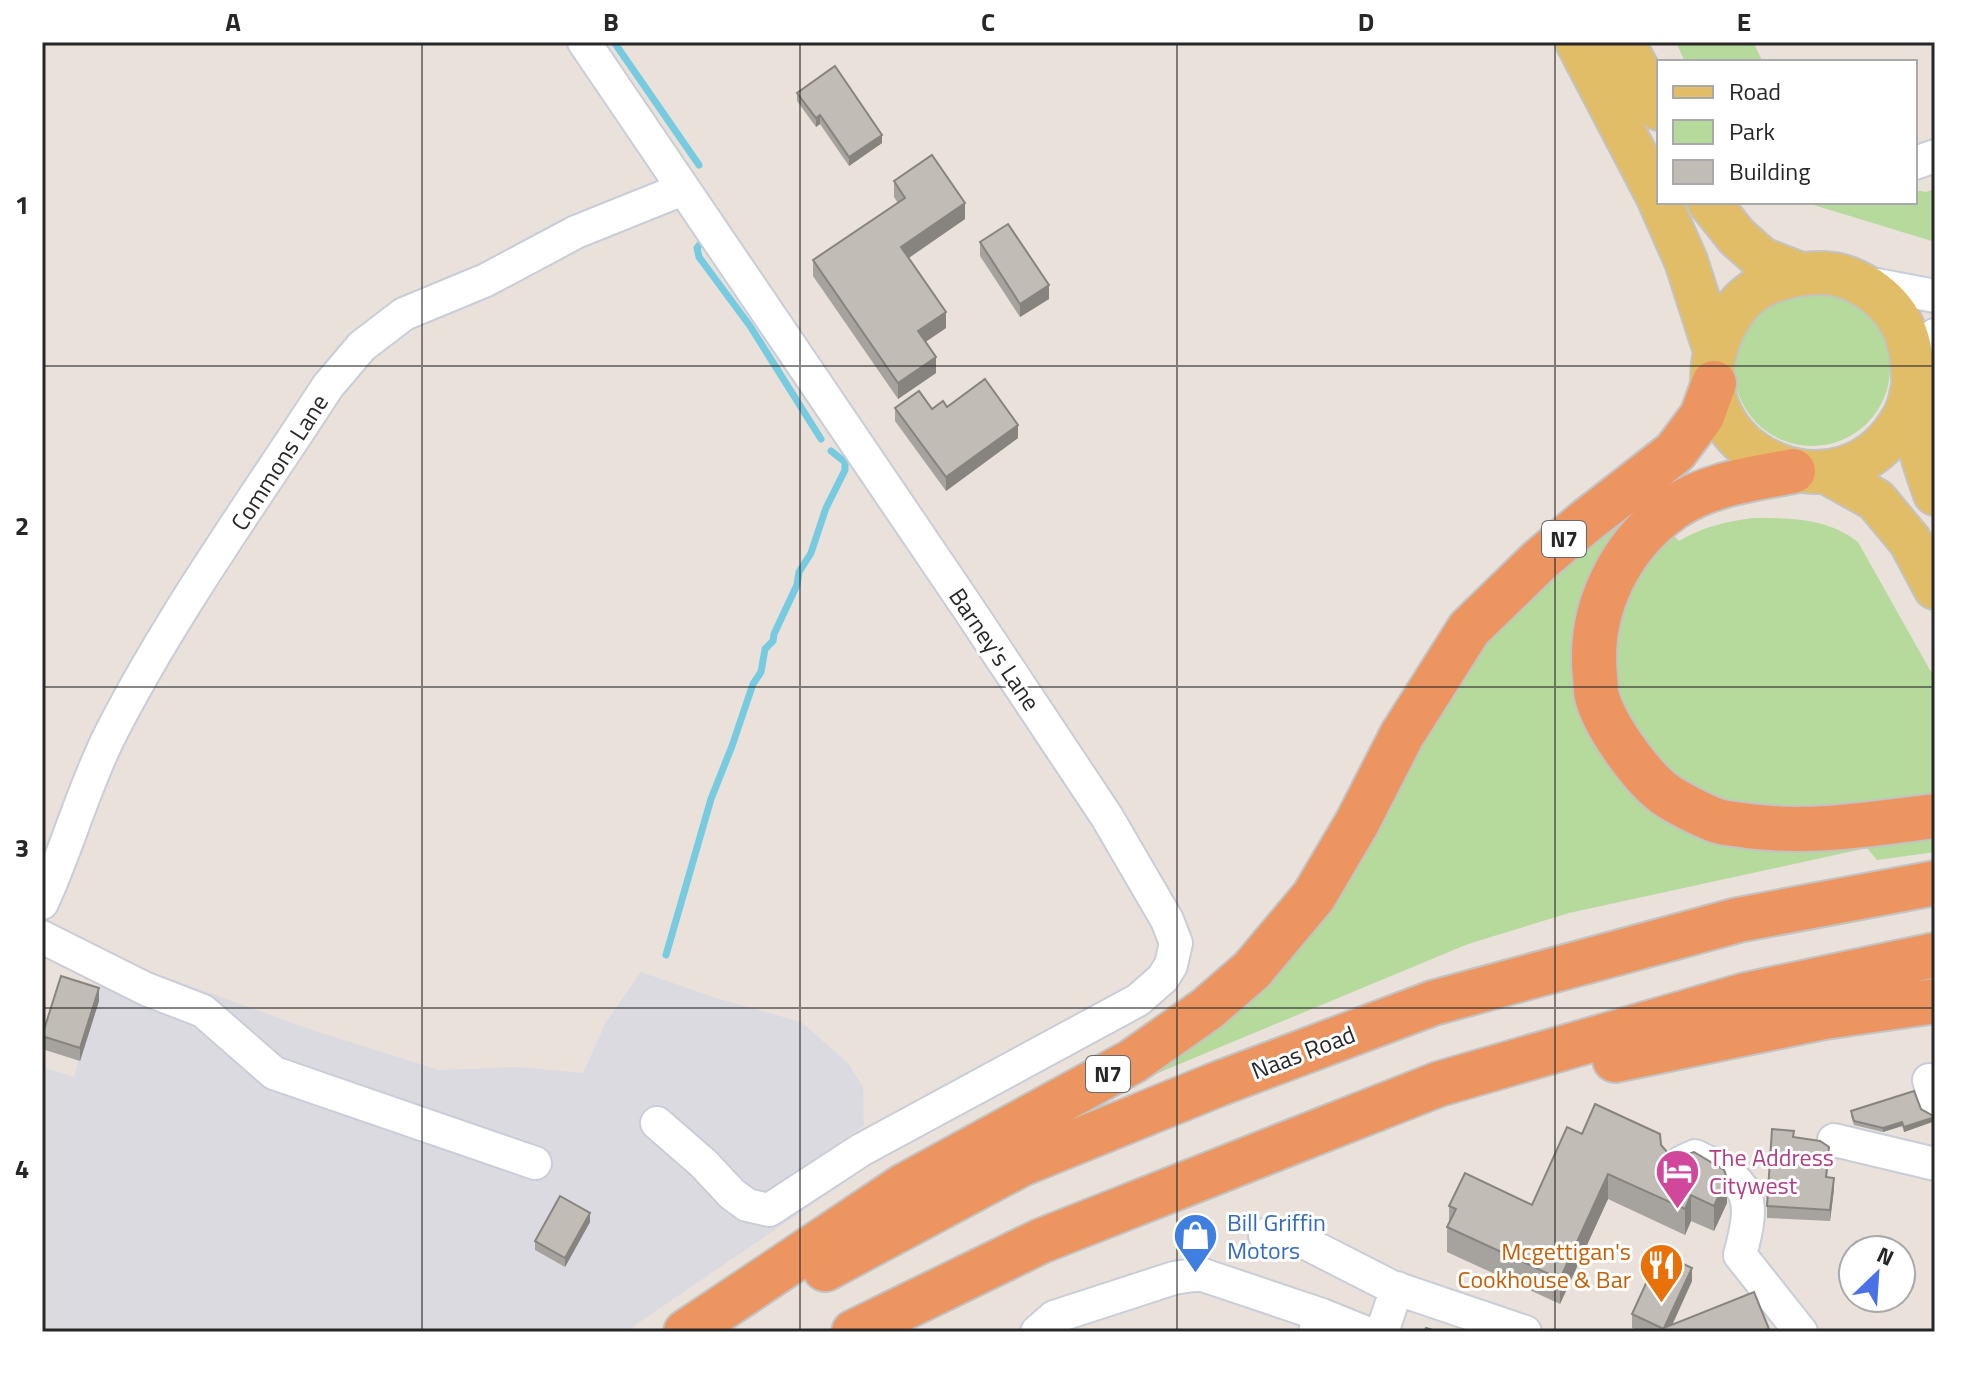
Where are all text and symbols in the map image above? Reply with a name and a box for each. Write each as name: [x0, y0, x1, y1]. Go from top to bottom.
text: A: [225, 2, 241, 41]
text: B: [603, 2, 619, 41]
text: C: [981, 2, 995, 41]
text: D: [1358, 2, 1374, 41]
text: E: [1737, 2, 1751, 41]
legend: [1657, 60, 1917, 204]
text: Road: [1729, 73, 1781, 109]
text: Park: [1729, 113, 1775, 149]
text: Building: [1729, 153, 1811, 189]
text: 1: [15, 185, 29, 224]
street label: Commons Lane: [221, 387, 337, 537]
text: 2: [15, 506, 29, 545]
road number: N7: [1542, 521, 1586, 557]
street label: Barney's Lane: [941, 580, 1049, 718]
text: 3: [15, 828, 29, 867]
street label: Naas Road: [1246, 1016, 1360, 1088]
road number: N7: [1086, 1056, 1130, 1092]
place label: The Address Citywest: [1709, 1139, 1834, 1203]
hotel icon: The Address Citywest: [1654, 1147, 1702, 1210]
text: 4: [15, 1149, 29, 1188]
place label: Bill Griffin Motors: [1227, 1204, 1326, 1268]
shop icon: Bill Griffin Motors: [1172, 1212, 1220, 1275]
place label: Mcgettigan's Cookhouse & Bar: [1458, 1233, 1631, 1297]
north arrow: [1837, 1234, 1917, 1314]
text: N: [1871, 1237, 1900, 1275]
restaurant icon: Mcgettigan's Cookhouse & Bar: [1638, 1241, 1686, 1304]

